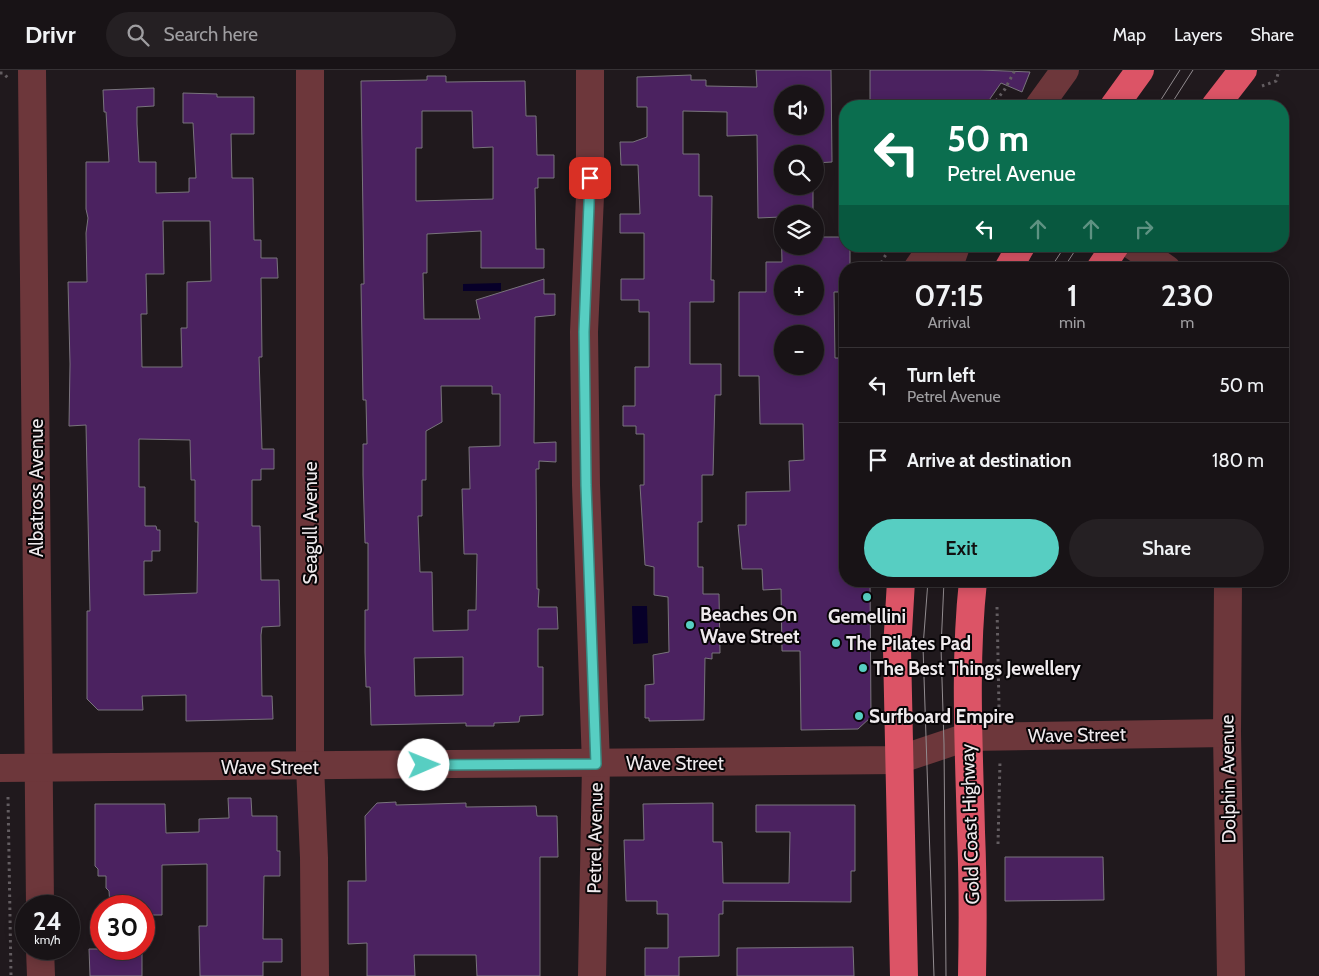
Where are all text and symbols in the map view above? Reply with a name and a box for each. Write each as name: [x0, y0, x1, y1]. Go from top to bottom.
search box: [106, 12, 456, 57]
text: Drivr: [25, 20, 76, 49]
icon: search: [124, 21, 152, 49]
text: Search here: [164, 23, 258, 46]
text: Map: [1113, 24, 1146, 46]
text: Layers: [1174, 24, 1223, 46]
text: Share: [1251, 24, 1294, 46]
map controls: [774, 85, 824, 375]
button: sound: [774, 85, 824, 135]
text: 50 m: [947, 117, 1029, 160]
icon: left: [864, 120, 929, 185]
button: search: [774, 145, 824, 195]
pin: [569, 157, 611, 199]
text: Petrel Avenue: [947, 160, 1076, 187]
icon: arrive: [576, 164, 604, 192]
button: layers: [774, 205, 824, 255]
icon: left: [971, 215, 999, 243]
icon: ahead: [1024, 215, 1052, 243]
icon: ahead: [1077, 215, 1105, 243]
icon: right: [1130, 215, 1158, 243]
button: +: [774, 265, 824, 315]
text: 07:15: [914, 277, 984, 314]
text: 1: [1067, 277, 1077, 314]
text: 230: [1161, 277, 1214, 314]
text: Arrival: [928, 313, 970, 332]
text: min: [1059, 313, 1085, 332]
text: m: [1180, 313, 1194, 332]
button: −: [774, 325, 824, 375]
text: Turn left: [907, 364, 975, 387]
icon: left: [864, 371, 892, 399]
text: 50 m: [1220, 374, 1264, 397]
text: Petrel Avenue: [907, 387, 1001, 406]
street label: Albatross Avenue: [25, 419, 48, 557]
icon: arrive: [864, 446, 892, 474]
text: Arrive at destination: [907, 449, 1071, 472]
text: 180 m: [1212, 449, 1264, 472]
street label: Seagull Avenue: [299, 461, 322, 584]
button: Exit: [864, 519, 1059, 577]
button: Share: [1069, 519, 1264, 577]
marker: Gemellini: [861, 591, 873, 603]
place label: Beaches On Wave Street: [700, 603, 800, 648]
place label: Gemellini: [828, 605, 906, 628]
marker: Beaches On Wave Street: [684, 619, 696, 631]
place label: The Pilates Pad: [846, 632, 971, 655]
marker: The Pilates Pad: [830, 637, 842, 649]
place label: The Best Things Jewellery: [873, 657, 1082, 680]
marker: The Best Things Jewellery: [857, 662, 869, 674]
place label: Surfboard Empire: [869, 705, 1014, 728]
marker: Surfboard Empire: [853, 710, 865, 722]
street label: Dolphin Avenue: [1215, 714, 1241, 844]
street label: Wave Street: [1028, 723, 1127, 747]
position arrow: [397, 738, 449, 790]
street label: Gold Coast Highway: [956, 743, 984, 905]
street label: Wave Street: [626, 752, 725, 775]
street label: Wave Street: [221, 756, 320, 779]
street label: Petrel Avenue: [583, 782, 607, 894]
speed limit sign: 30: [90, 895, 155, 960]
text: 24: [33, 906, 62, 936]
text: km/h: [34, 932, 61, 947]

